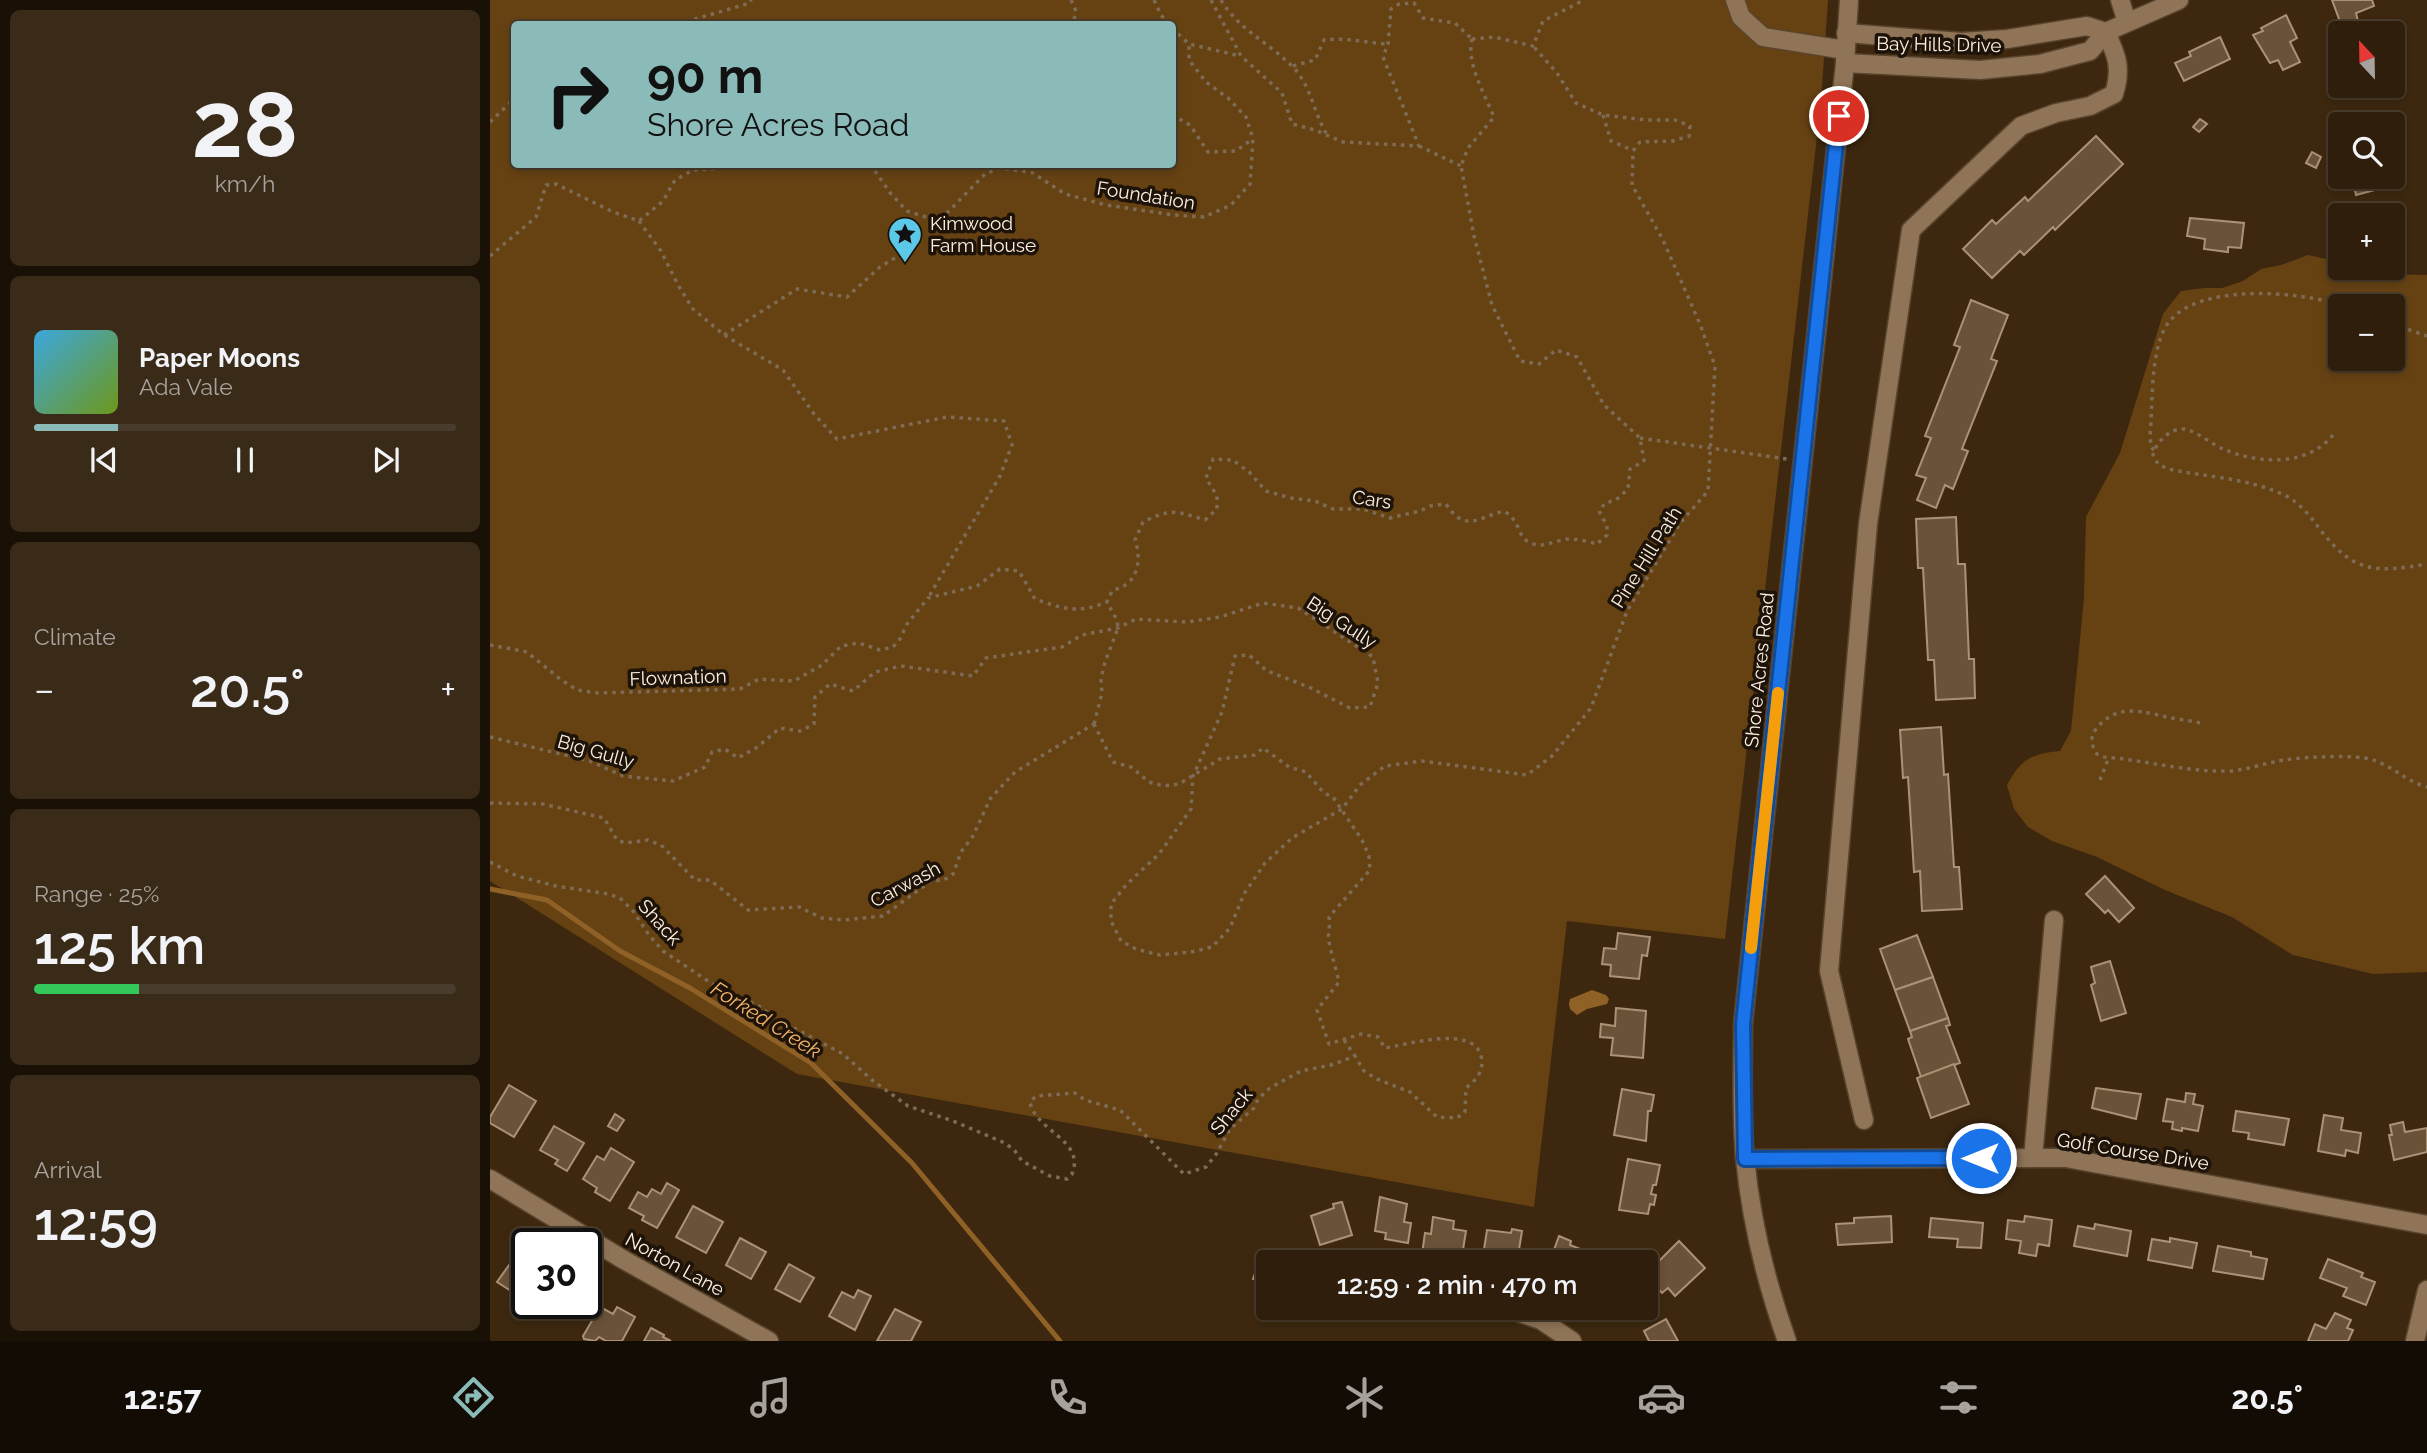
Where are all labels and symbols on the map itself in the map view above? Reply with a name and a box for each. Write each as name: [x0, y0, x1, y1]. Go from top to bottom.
north arrow: [2328, 21, 2404, 98]
street label: Bay Hills Drive: [1876, 32, 2002, 56]
pin: [1809, 86, 1869, 146]
street label: Foundation: [1095, 176, 1197, 214]
place label: Kimwood Farm House: [930, 212, 1036, 256]
place icon: Kimwood Farm House: [886, 215, 924, 264]
street label: Cars: [1351, 485, 1393, 513]
street label: Pine Hill Path: [1606, 502, 1686, 612]
street label: Big Gully: [1303, 591, 1381, 653]
street label: Shore Acres Road: [1740, 591, 1778, 749]
street label: Flownation: [629, 664, 727, 690]
street label: Big Gully: [555, 730, 637, 772]
street label: Carwash: [866, 856, 944, 912]
street label: Shack: [634, 895, 686, 949]
water label: Forked Creek: [707, 976, 826, 1063]
street label: Shack: [1206, 1083, 1256, 1139]
position arrow: [1944, 1121, 2018, 1195]
street label: Golf Course Drive: [2055, 1128, 2211, 1174]
speed limit sign: 30: [511, 1228, 602, 1319]
street label: Norton Lane: [622, 1228, 728, 1300]

